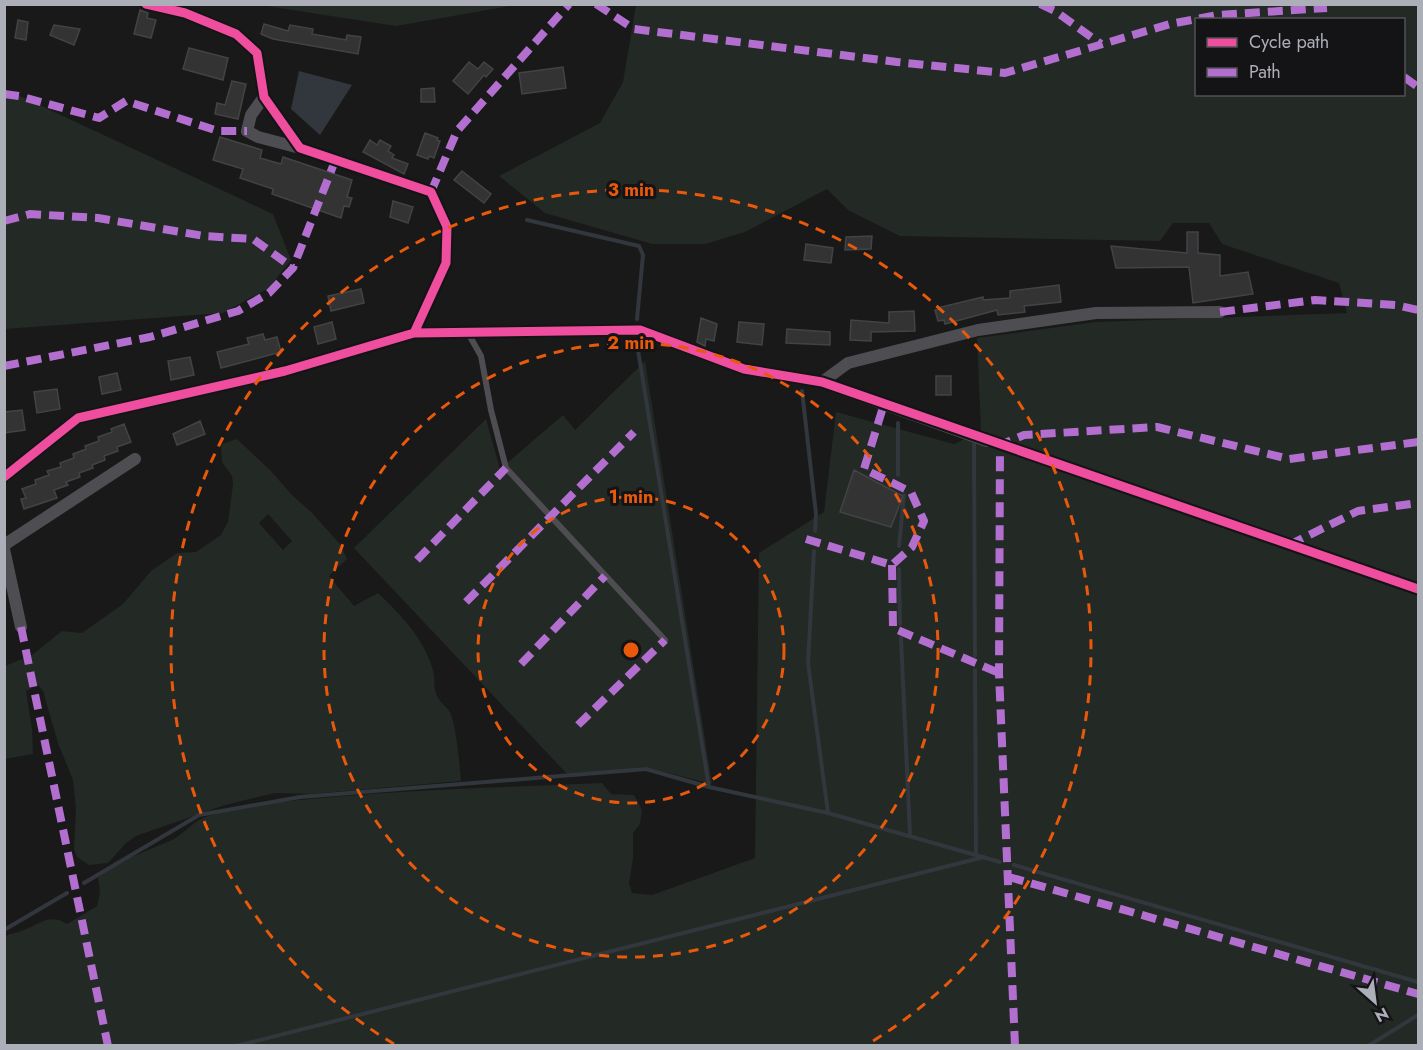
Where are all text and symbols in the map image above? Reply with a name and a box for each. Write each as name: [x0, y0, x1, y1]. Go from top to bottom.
legend: [1195, 18, 1405, 96]
text: Cycle path: [1249, 29, 1329, 55]
text: Path: [1249, 59, 1281, 85]
text: 3 min: [608, 177, 654, 203]
text: 2 min: [607, 330, 655, 356]
text: 1 min: [609, 484, 653, 510]
centre of rings: [621, 640, 641, 660]
north arrow: [1345, 972, 1405, 1032]
text: N: [1371, 1002, 1393, 1028]

